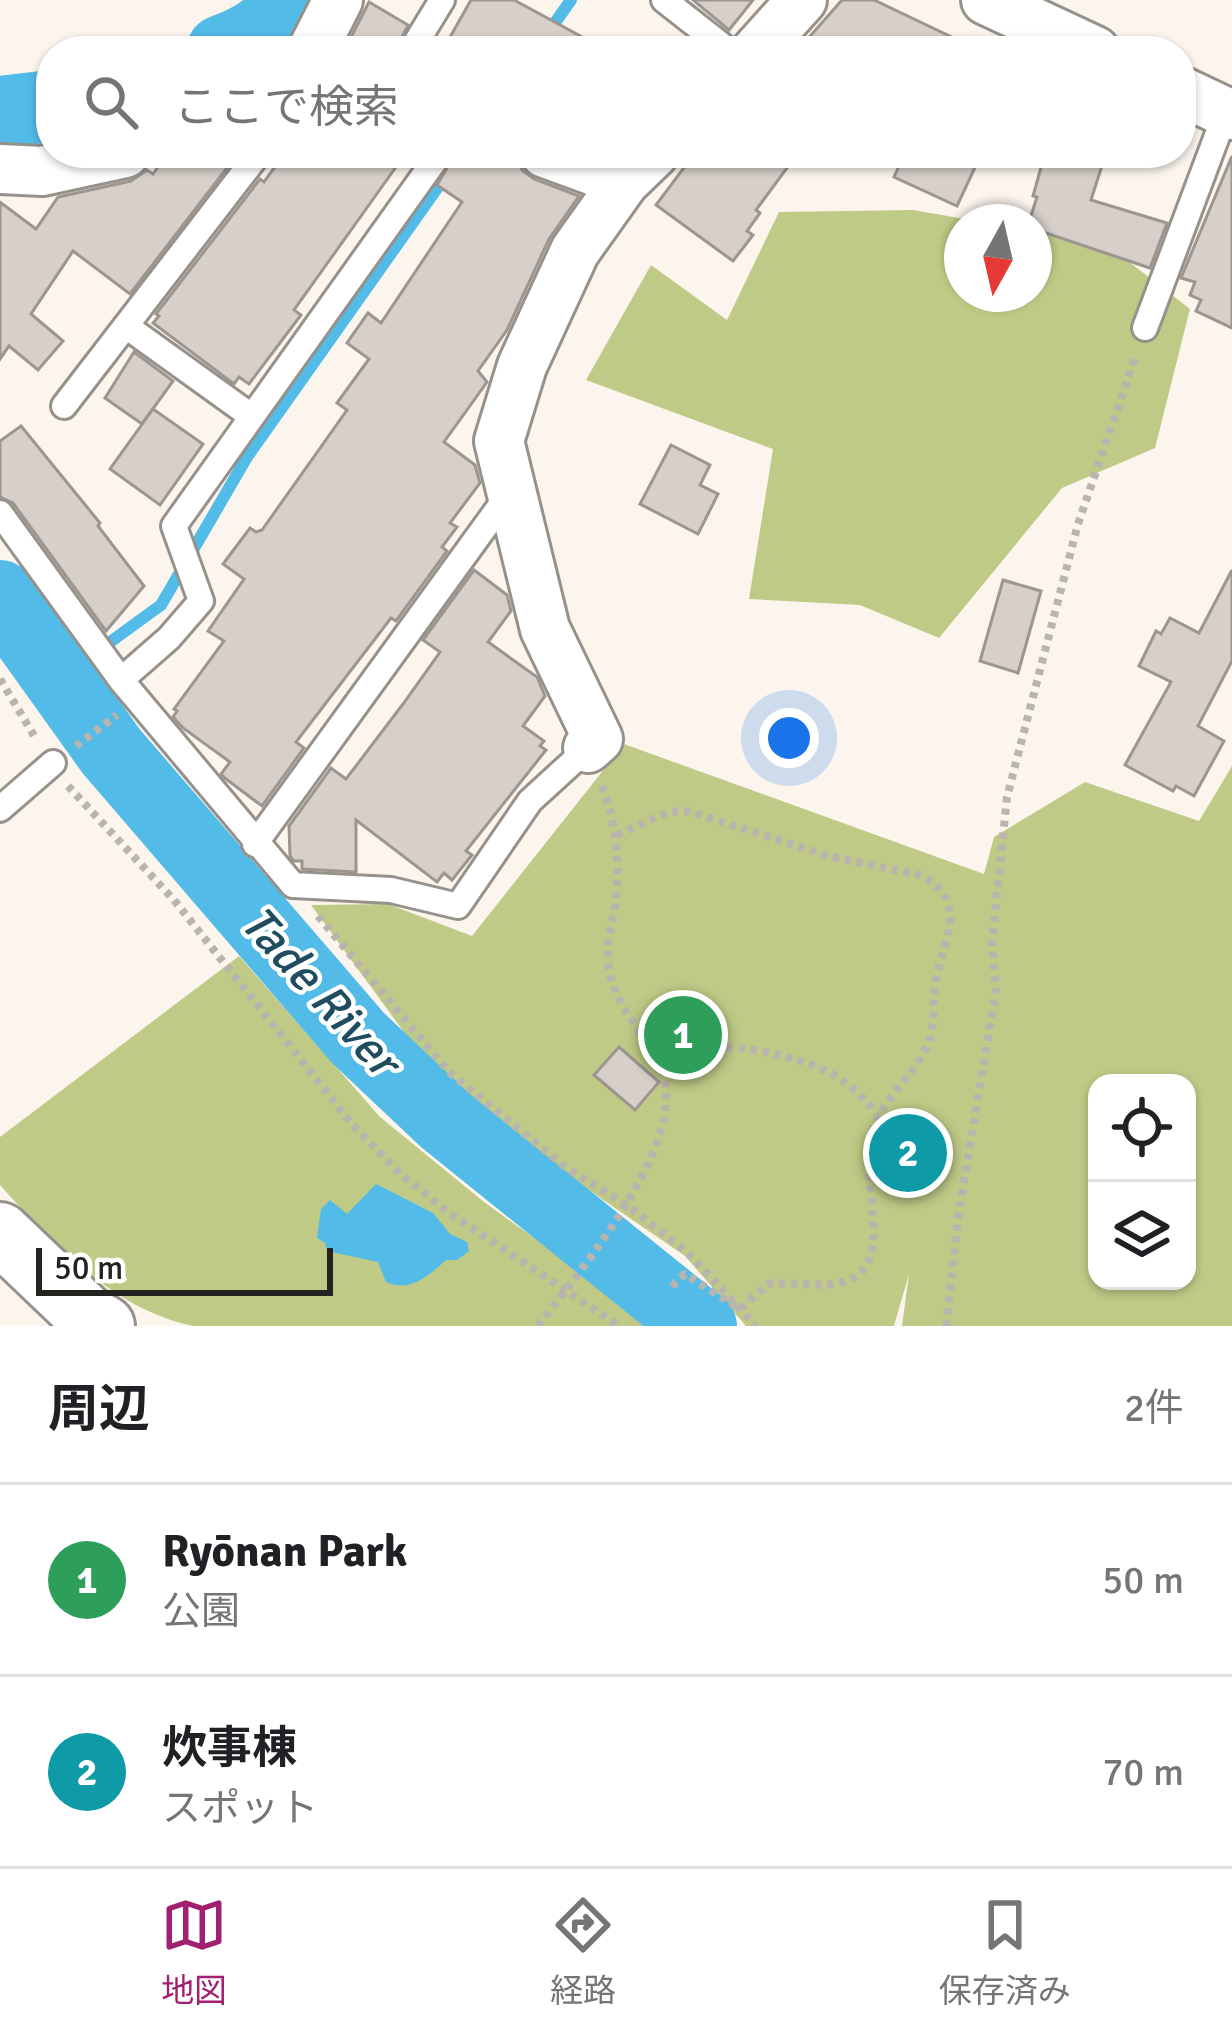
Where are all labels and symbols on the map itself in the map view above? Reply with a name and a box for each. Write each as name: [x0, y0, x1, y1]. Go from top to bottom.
north arrow: [944, 204, 1052, 312]
your location: [759, 708, 819, 768]
water label: Tade River: [228, 894, 416, 1093]
pin: 1: [644, 990, 722, 1080]
pin: 2: [869, 1108, 947, 1198]
scale bar: [36, 1242, 333, 1295]

